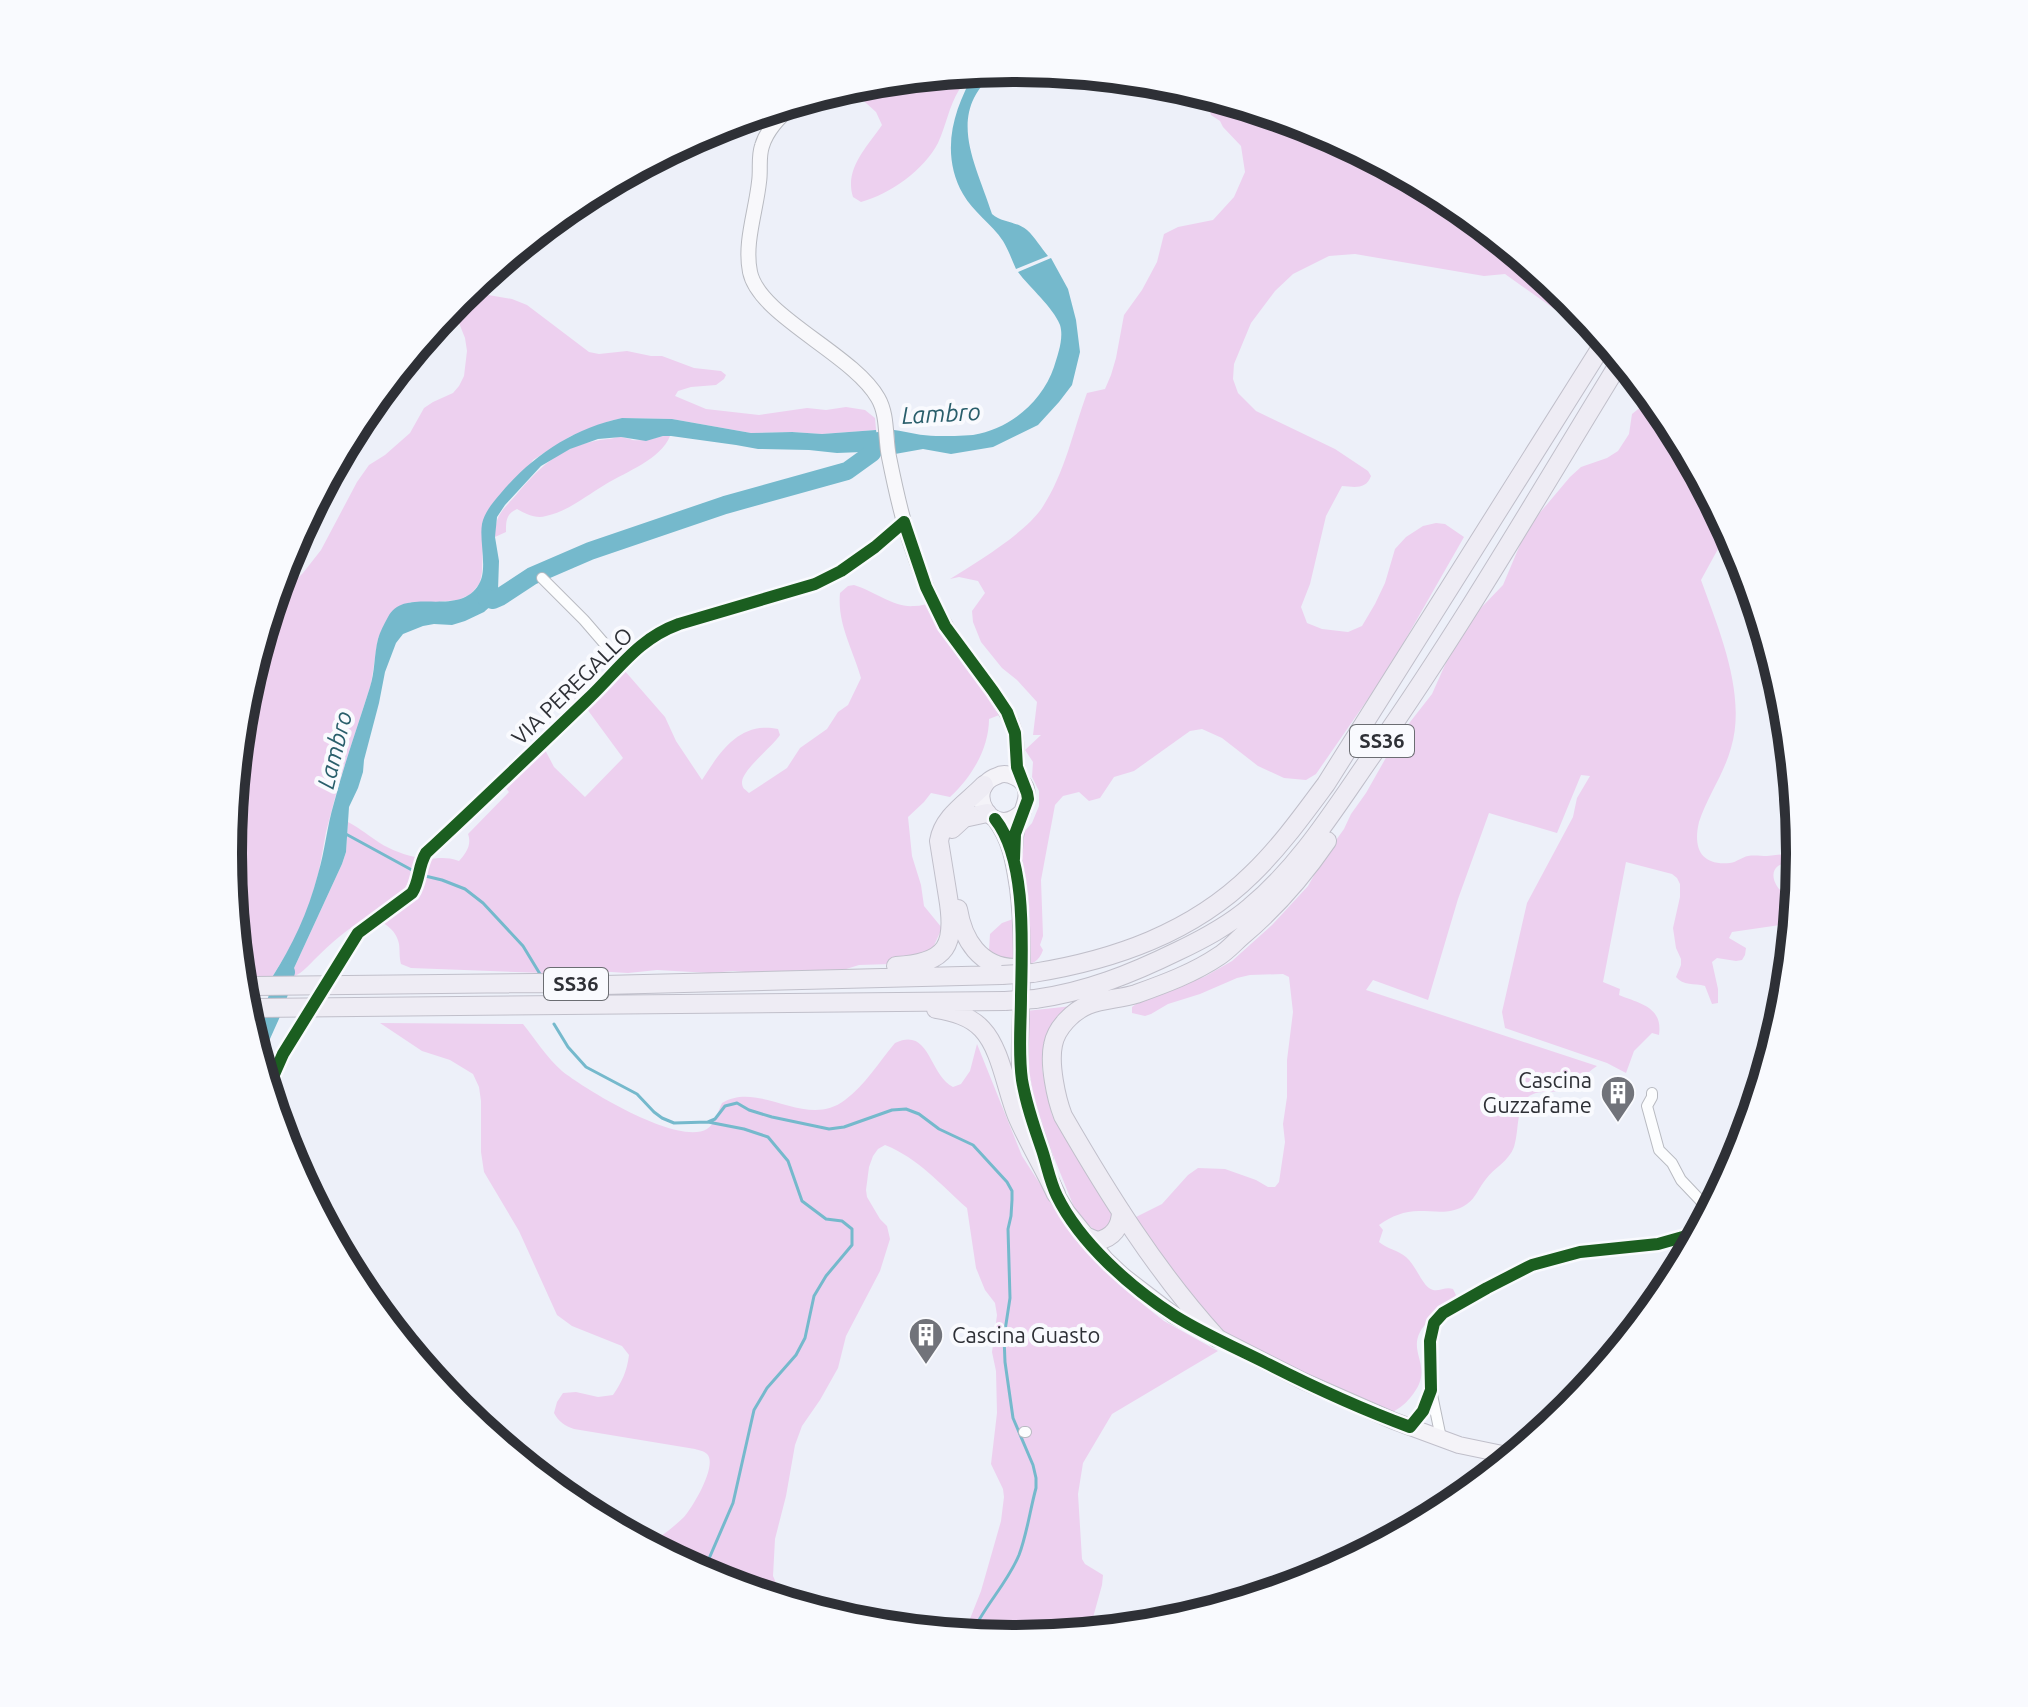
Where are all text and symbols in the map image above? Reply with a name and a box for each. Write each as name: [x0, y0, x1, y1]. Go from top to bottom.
water label: Lambro: [901, 398, 981, 429]
street label: VIA PEREGALLO: [506, 622, 637, 749]
water label: Lambro: [312, 708, 357, 792]
road number: SS36: [1350, 725, 1414, 757]
road number: SS36: [544, 968, 608, 1000]
place label: Cascina Guzzafame: [1483, 1067, 1592, 1117]
building icon: Cascina Guzzafame: [1599, 1074, 1637, 1124]
building icon: Cascina Guasto: [907, 1316, 945, 1366]
place label: Cascina Guasto: [952, 1322, 1100, 1347]

